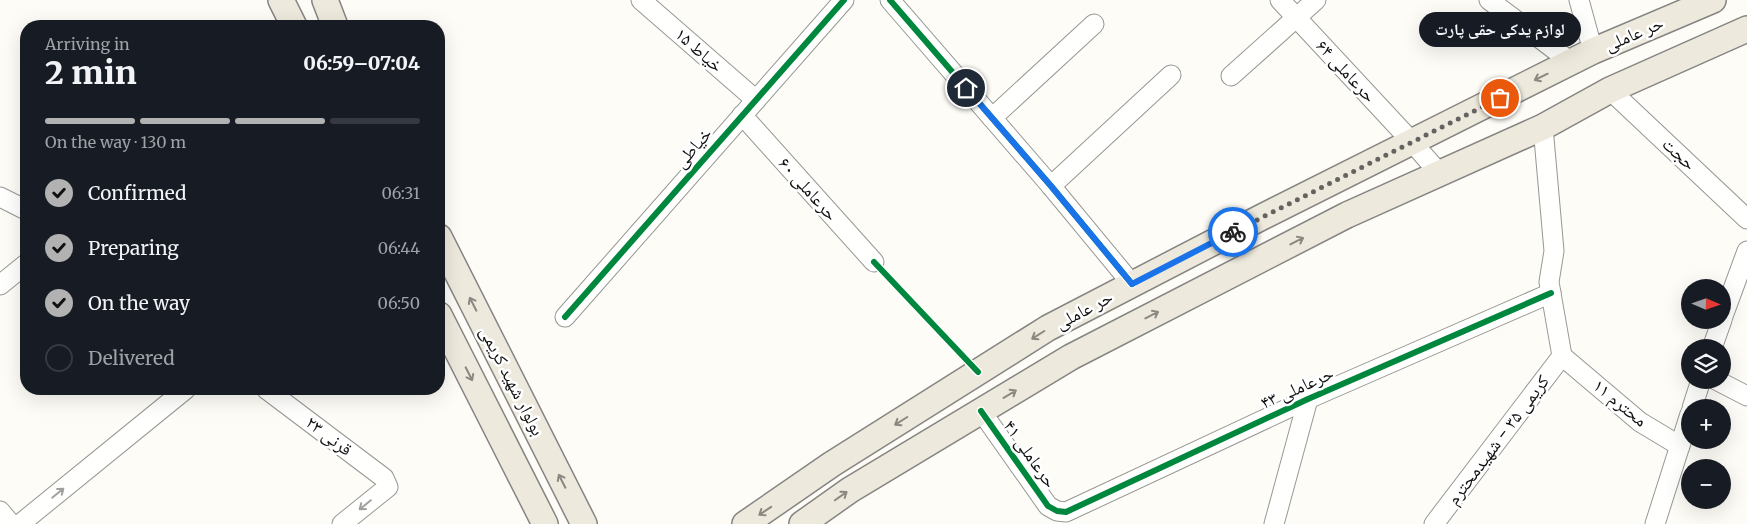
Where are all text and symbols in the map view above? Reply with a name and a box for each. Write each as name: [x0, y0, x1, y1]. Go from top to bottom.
street label: حر عاملی: [1601, 11, 1667, 56]
callout: لوازم یدکی حقی پارت: [1419, 13, 1581, 48]
text: لوازم یدکی حقی پارت: [1435, 19, 1565, 39]
street label: خیاط ۱۵: [670, 22, 728, 77]
text: Arriving in: [45, 34, 130, 54]
street label: حرعاملی ۶۴: [1311, 34, 1381, 107]
text: 06:59–07:04: [303, 51, 420, 75]
text: 2 min: [45, 53, 137, 93]
pin: [945, 67, 987, 109]
one-way arrow: [1534, 73, 1549, 83]
icon: home: [952, 74, 980, 102]
pin: [1479, 77, 1521, 119]
icon: bag: [1486, 84, 1514, 112]
street label: خیاطی: [669, 122, 717, 173]
text: On the way · 130 m: [45, 132, 186, 152]
street label: حجت: [1658, 132, 1701, 175]
street label: حرعاملی ۶۰: [774, 152, 843, 225]
icon: check: [45, 179, 73, 207]
text: Confirmed: [88, 181, 186, 205]
text: 06:31: [381, 183, 420, 203]
courier: [1208, 207, 1258, 257]
icon: bike: [1219, 218, 1247, 246]
icon: check: [45, 234, 73, 262]
text: Preparing: [88, 236, 179, 260]
one-way arrow: [1289, 236, 1304, 245]
text: 06:44: [378, 238, 420, 258]
north arrow: [1681, 279, 1731, 329]
map controls: [1681, 279, 1731, 509]
street label: حر عاملی: [1051, 285, 1116, 334]
icon: check: [45, 289, 73, 317]
text: On the way: [88, 291, 190, 315]
text: 06:50: [378, 293, 420, 313]
one-way arrow: [468, 297, 478, 312]
one-way arrow: [1145, 310, 1160, 320]
street label: بولوار شهید کریمی: [475, 322, 550, 439]
one-way arrow: [1032, 330, 1046, 340]
button: layers: [1681, 339, 1731, 389]
text: Delivered: [88, 346, 175, 370]
street label: حرعاملی ۴۳: [1257, 361, 1337, 414]
one-way arrow: [465, 366, 474, 381]
street label: کریمی ۳۵ - شهیدمحترم: [1441, 370, 1555, 510]
street label: محترم ۱۱: [1588, 374, 1652, 432]
one-way arrow: [1003, 388, 1017, 398]
button: +: [1681, 399, 1731, 449]
street label: قرنی ۲۳: [301, 411, 357, 461]
street label: حرعاملی ۴۱: [999, 415, 1062, 492]
one-way arrow: [894, 417, 908, 427]
button: −: [1681, 459, 1731, 509]
one-way arrow: [557, 473, 567, 488]
one-way arrow: [51, 488, 64, 499]
one-way arrow: [834, 491, 848, 501]
one-way arrow: [359, 500, 372, 511]
one-way arrow: [758, 506, 772, 516]

